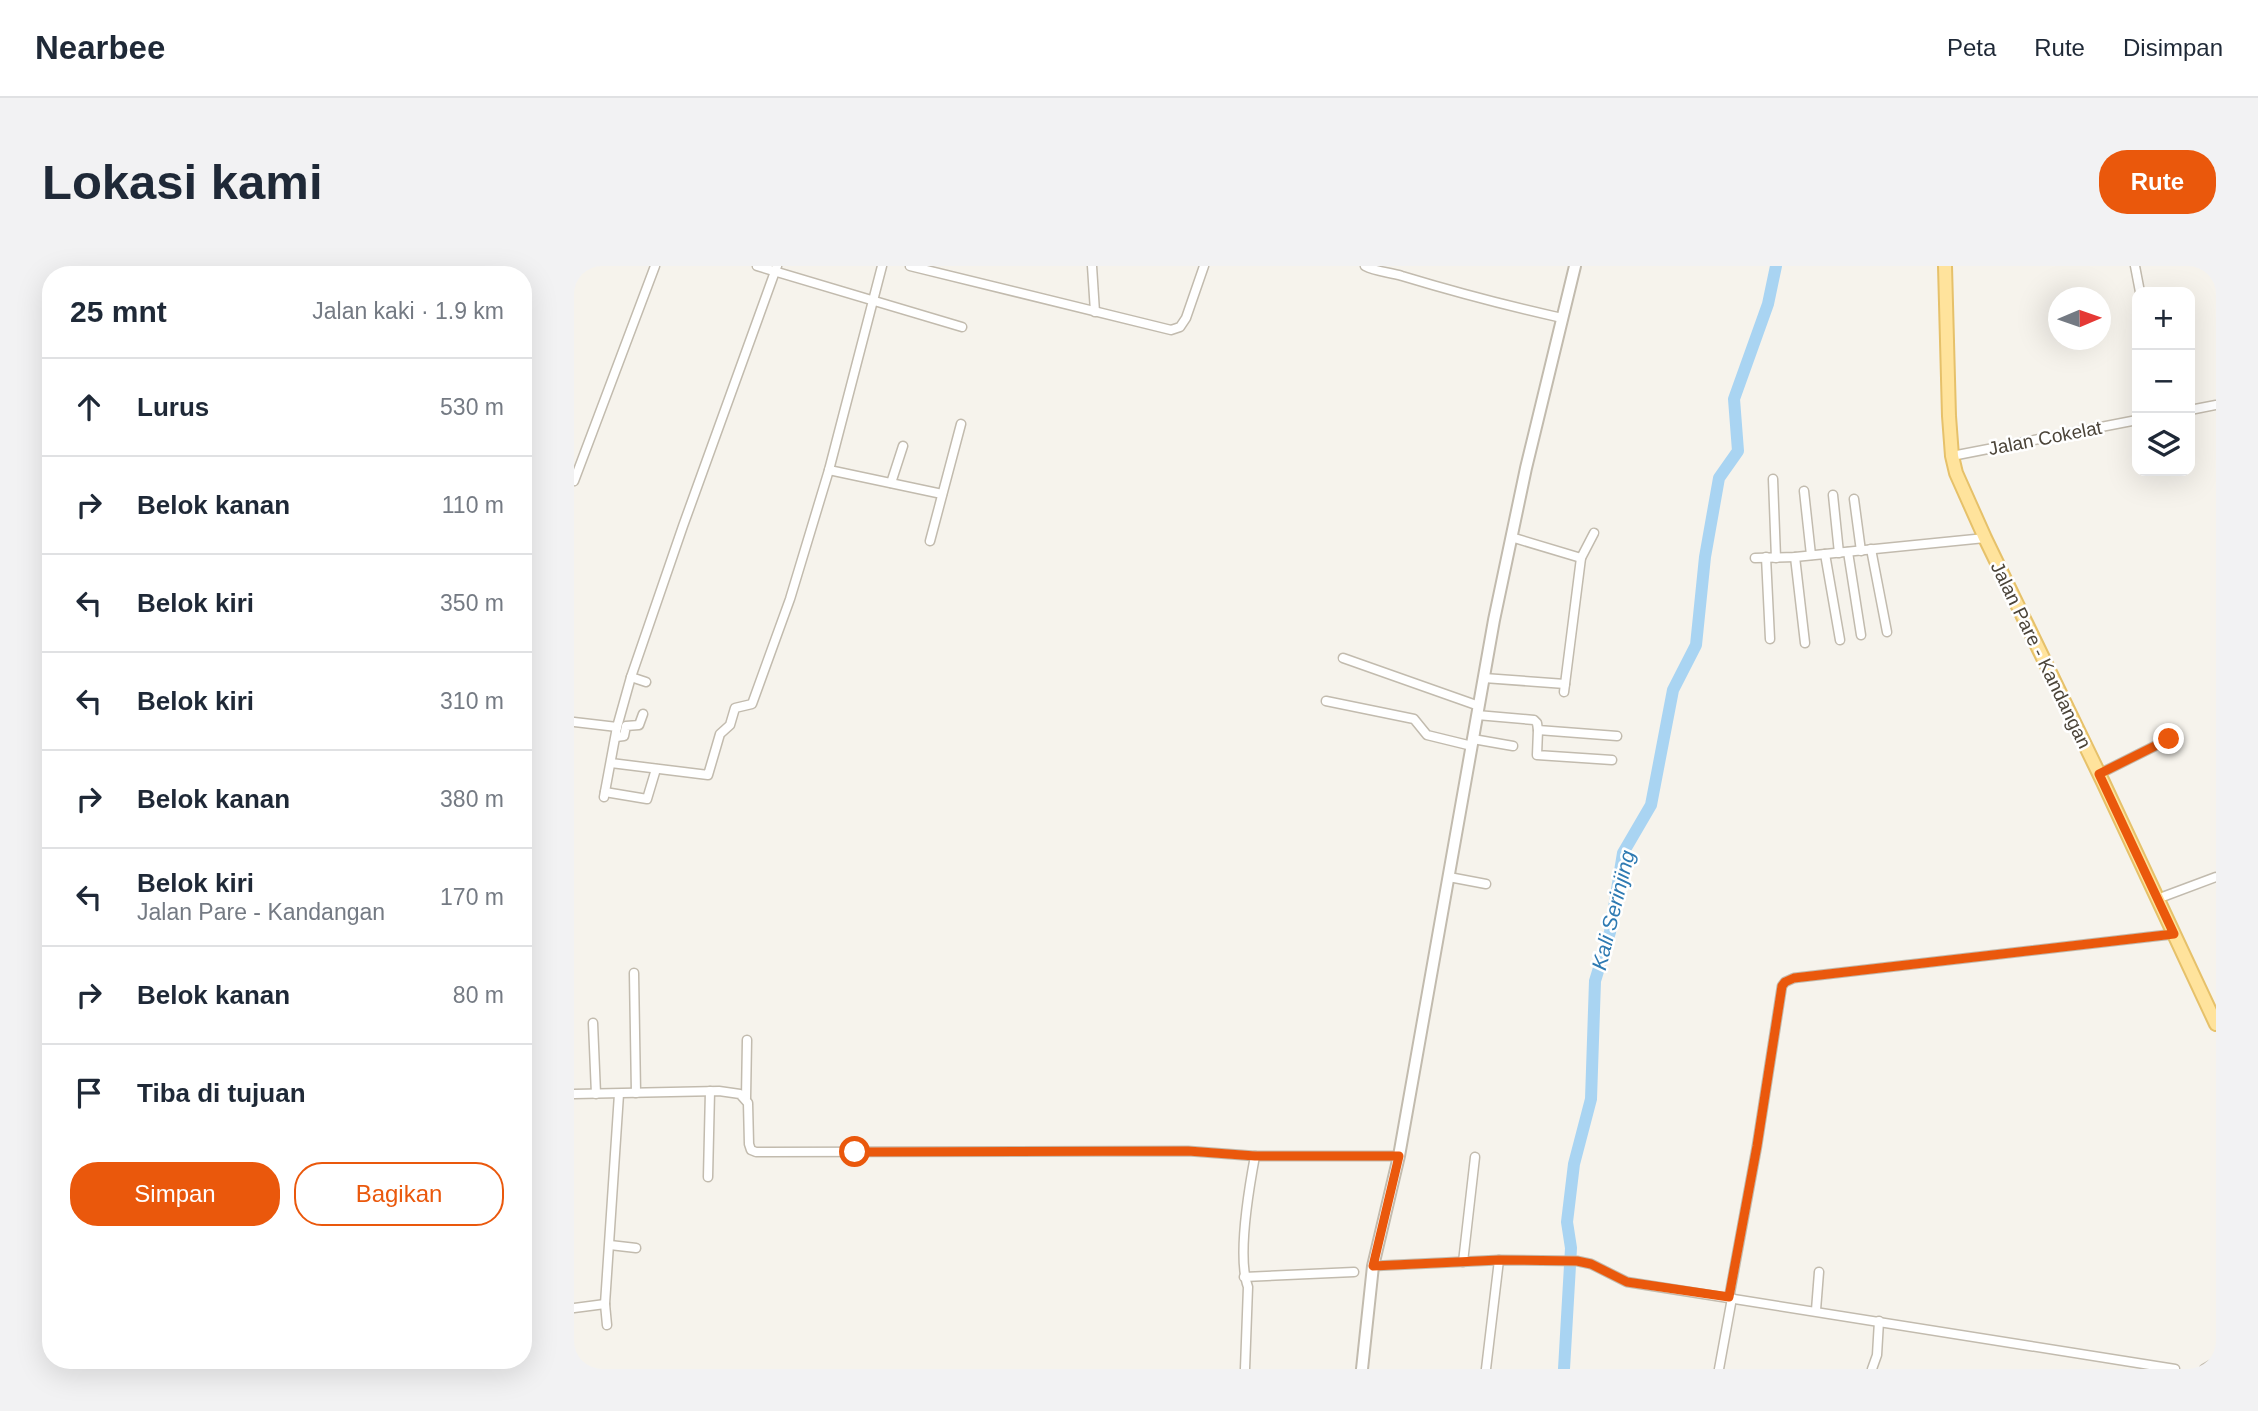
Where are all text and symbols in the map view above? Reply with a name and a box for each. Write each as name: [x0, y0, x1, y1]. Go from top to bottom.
text: Nearbee: [35, 29, 165, 66]
text: Peta: [1947, 34, 1996, 61]
text: Rute: [2034, 34, 2085, 61]
text: Disimpan: [2123, 34, 2223, 61]
button: Rute: [2099, 150, 2216, 214]
text: Lokasi kami: [42, 155, 323, 209]
north arrow: [2048, 287, 2111, 350]
map controls: [2132, 287, 2195, 476]
button: +: [2132, 287, 2195, 350]
text: 25 mnt: [70, 295, 167, 328]
text: Jalan kaki · 1.9 km: [312, 298, 504, 324]
button: −: [2132, 350, 2195, 413]
icon: ahead: [70, 388, 108, 426]
text: Lurus: [137, 392, 209, 422]
text: 530 m: [440, 394, 504, 420]
button: layers: [2132, 413, 2195, 476]
street label: Jalan Cokelat: [1986, 417, 2104, 459]
icon: right: [70, 486, 108, 524]
text: Belok kanan: [137, 490, 290, 520]
text: 110 m: [442, 492, 504, 518]
street label: Jalan Pare - Kandangan: [1987, 558, 2095, 752]
icon: left: [70, 584, 108, 622]
text: Belok kiri: [137, 588, 254, 618]
text: 350 m: [440, 590, 504, 616]
icon: left: [70, 682, 108, 720]
text: Belok kiri: [137, 686, 254, 716]
text: 310 m: [440, 688, 504, 714]
route end: [2153, 723, 2184, 754]
icon: right: [70, 780, 108, 818]
text: Belok kanan: [137, 784, 290, 814]
text: 380 m: [440, 786, 504, 812]
water label: Kali Serinjing: [1587, 847, 1639, 972]
text: Belok kiri: [137, 868, 254, 898]
icon: left: [70, 878, 108, 916]
text: 170 m: [440, 884, 504, 910]
text: Jalan Pare - Kandangan: [137, 899, 385, 925]
icon: right: [70, 976, 108, 1014]
text: Belok kanan: [137, 980, 290, 1010]
text: 80 m: [453, 982, 504, 1008]
icon: arrive: [70, 1074, 108, 1112]
text: Tiba di tujuan: [137, 1078, 306, 1108]
route start: [839, 1136, 870, 1167]
button: Simpan: [70, 1162, 280, 1226]
button: Bagikan: [294, 1162, 504, 1226]

